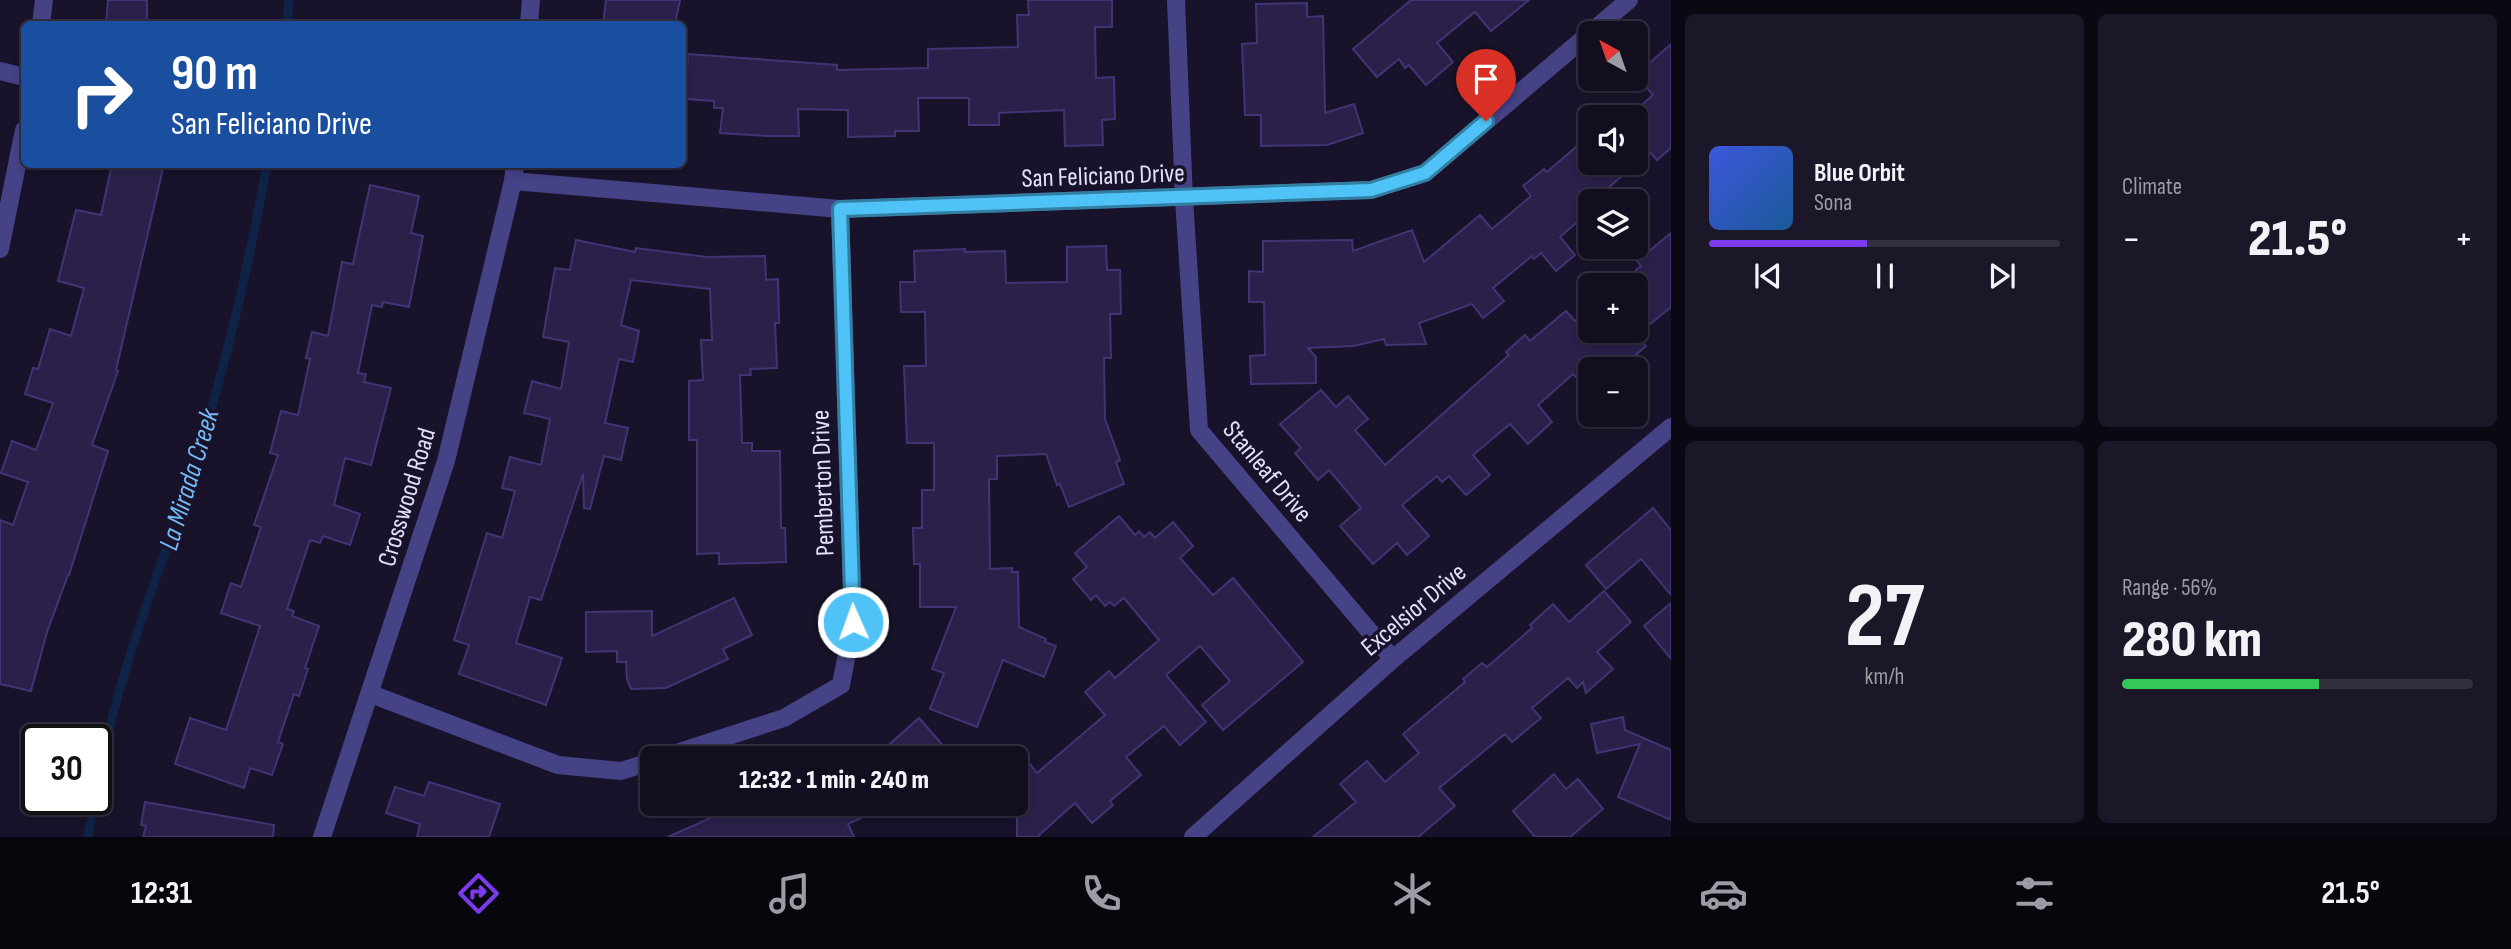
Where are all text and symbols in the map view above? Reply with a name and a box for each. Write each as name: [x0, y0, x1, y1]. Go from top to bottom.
north arrow: [1578, 21, 1648, 91]
map controls: [1578, 21, 1648, 427]
text: 90 m: [171, 45, 258, 104]
icon: right: [56, 49, 147, 140]
pin: [1456, 49, 1516, 121]
icon: arrive: [1467, 60, 1505, 98]
text: San Feliciano Drive: [171, 105, 372, 144]
button: sound: [1578, 105, 1648, 175]
street label: San Feliciano Drive: [1021, 158, 1185, 195]
text: Blue Orbit: [1814, 158, 1905, 189]
text: Climate: [2122, 173, 2182, 201]
button: layers: [1578, 189, 1648, 259]
text: Sona: [1814, 189, 1852, 217]
text: 21.5°: [2248, 208, 2347, 271]
text: −: [2122, 217, 2141, 262]
text: +: [2454, 217, 2473, 262]
icon: previous: [1749, 257, 1787, 295]
icon: pause: [1866, 257, 1904, 295]
icon: next: [1983, 257, 2021, 295]
button: +: [1578, 273, 1648, 343]
button: −: [1578, 357, 1648, 427]
water label: La Mirada Creek: [152, 403, 227, 554]
street label: Pemberton Drive: [805, 409, 842, 557]
street label: Stanleaf Drive: [1216, 415, 1318, 529]
street label: Crosswood Road: [372, 424, 443, 570]
street label: Excelsior Drive: [1355, 557, 1473, 663]
text: 27: [1845, 563, 1924, 672]
text: Range · 56%: [2122, 574, 2217, 602]
position arrow: [816, 585, 890, 659]
text: 280 km: [2122, 609, 2262, 672]
text: km/h: [1865, 663, 1904, 691]
speed limit sign: 30: [21, 724, 112, 815]
text: 12:32 · 1 min · 240 m: [739, 765, 929, 796]
icon: directions: [454, 869, 503, 918]
icon: music: [765, 869, 814, 918]
icon: phone: [1077, 869, 1126, 918]
icon: climate: [1388, 869, 1437, 918]
icon: car: [1699, 869, 1748, 918]
icon: filters: [2010, 869, 2059, 918]
text: 12:31: [131, 874, 192, 913]
text: 21.5°: [2321, 874, 2380, 913]

